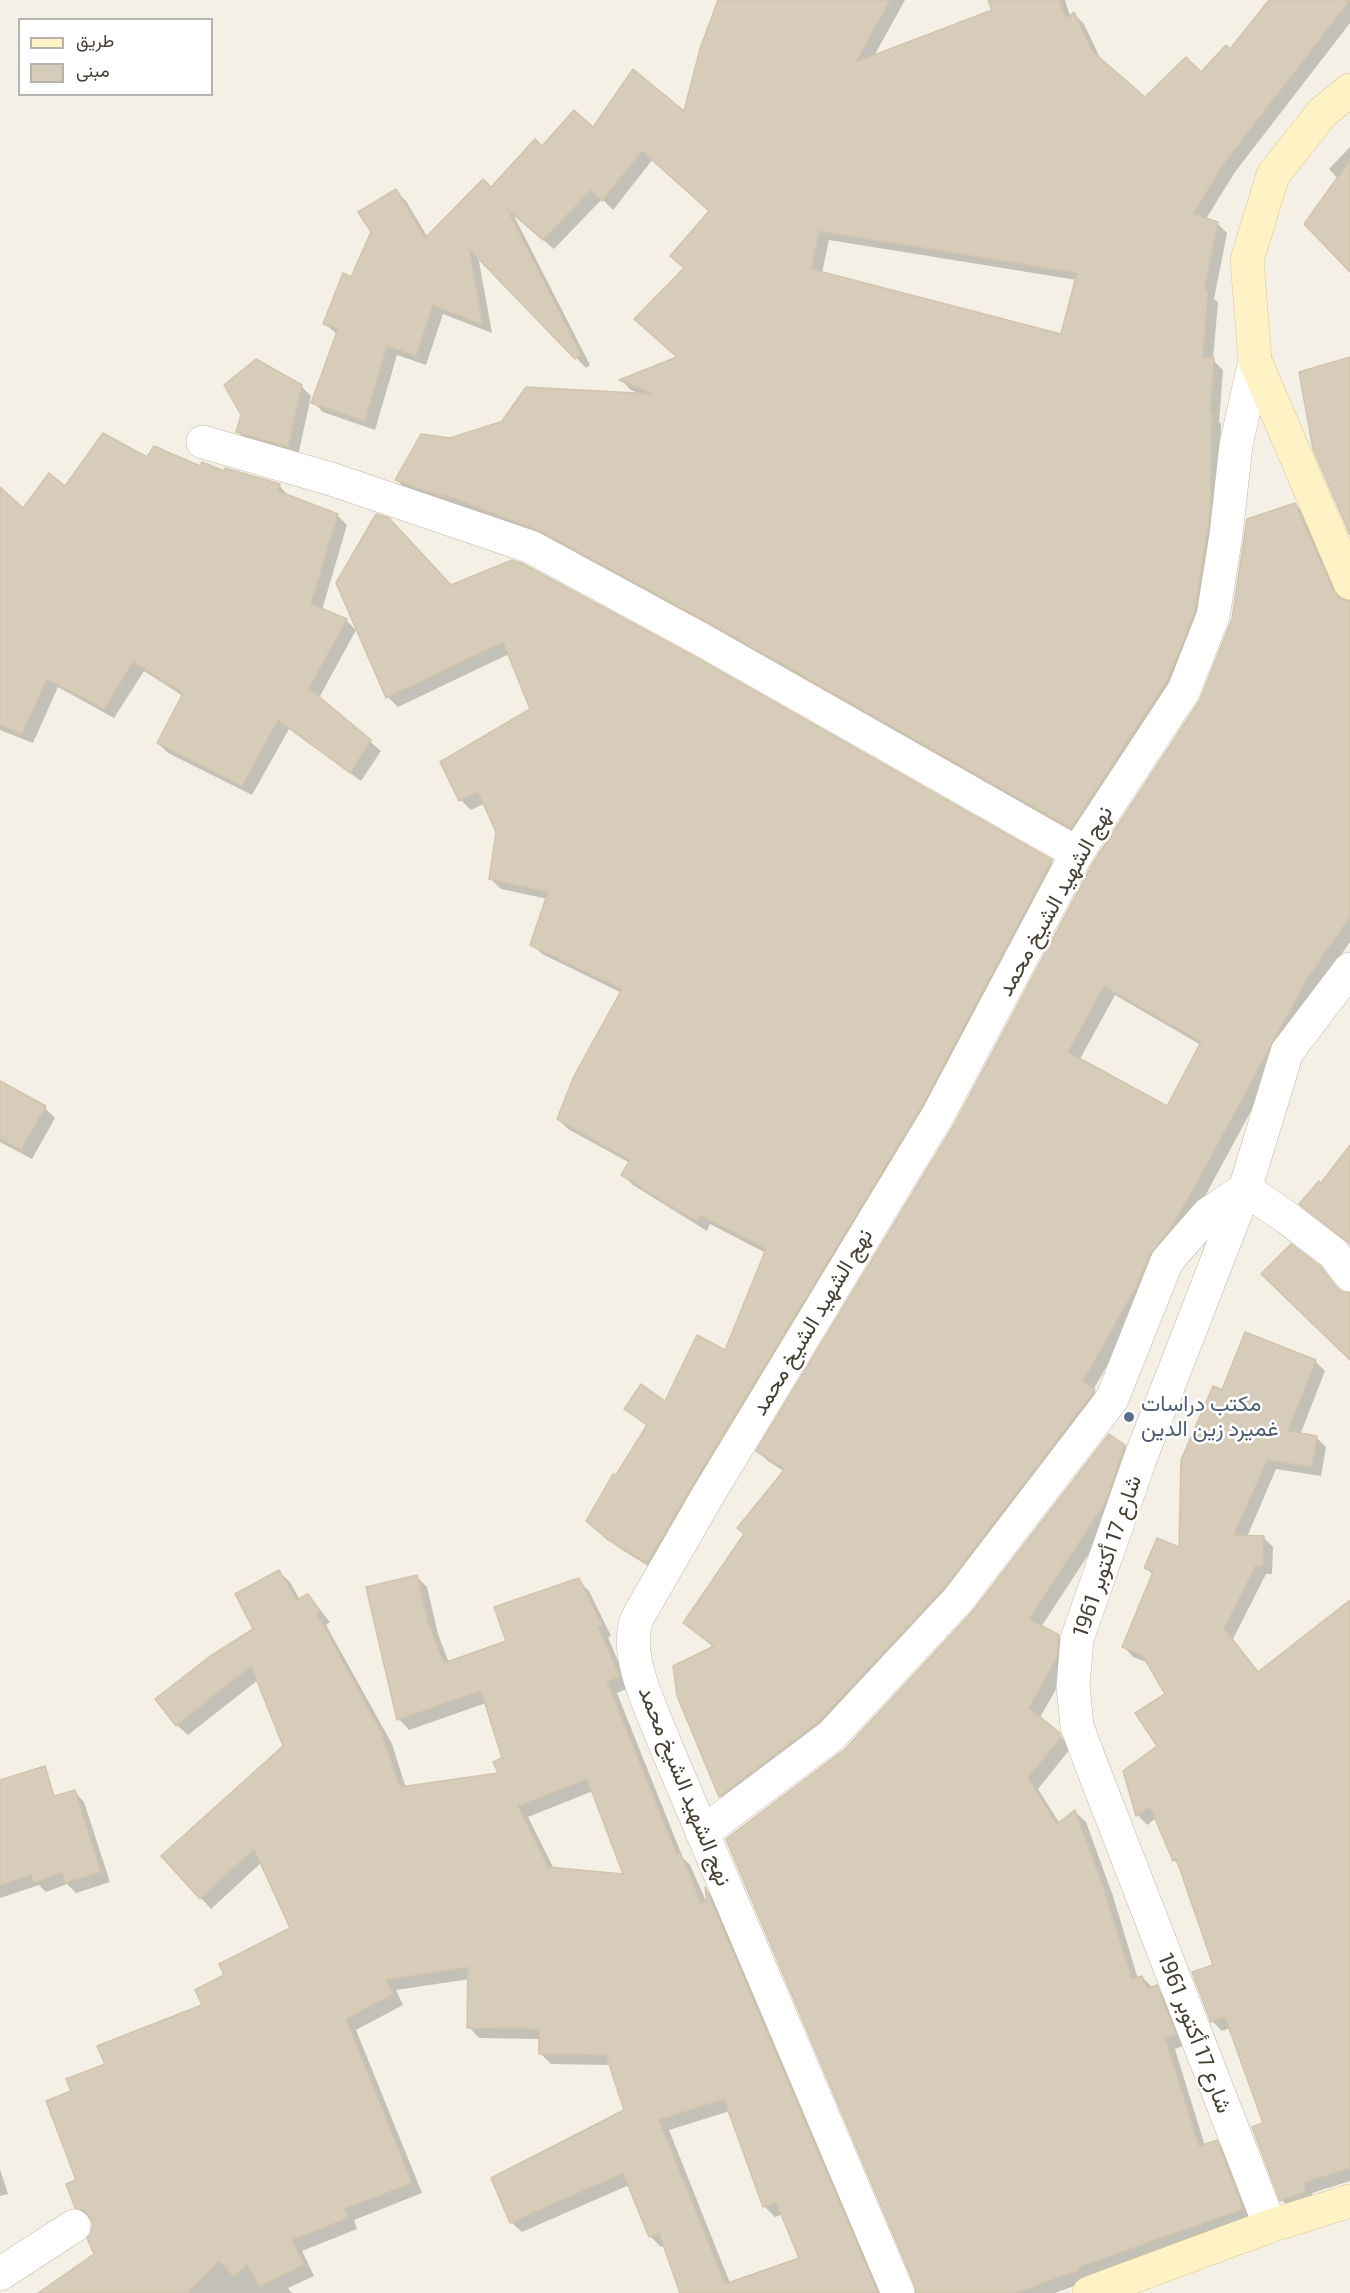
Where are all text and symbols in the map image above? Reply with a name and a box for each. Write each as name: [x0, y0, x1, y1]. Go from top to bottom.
legend: [18, 18, 213, 96]
text: طريق: [76, 29, 114, 51]
text: مبنى: [76, 59, 110, 81]
street label: نهج الشهيد الشيخ محمد: [992, 801, 1118, 1001]
street label: نهج الشهيد الشيخ محمد: [746, 1224, 878, 1420]
place label: مكتب دراسات غميرد زين الدين: [1141, 1391, 1279, 1442]
marker: مكتب دراسات غميرد زين الدين: [1122, 1410, 1136, 1424]
street label: شارع 17 أكتوبر 1961: [1067, 1472, 1147, 1640]
street label: نهج الشهيد الشيخ محمد: [633, 1682, 737, 1890]
street label: شارع 17 أكتوبر 1961: [1152, 1949, 1238, 2117]

